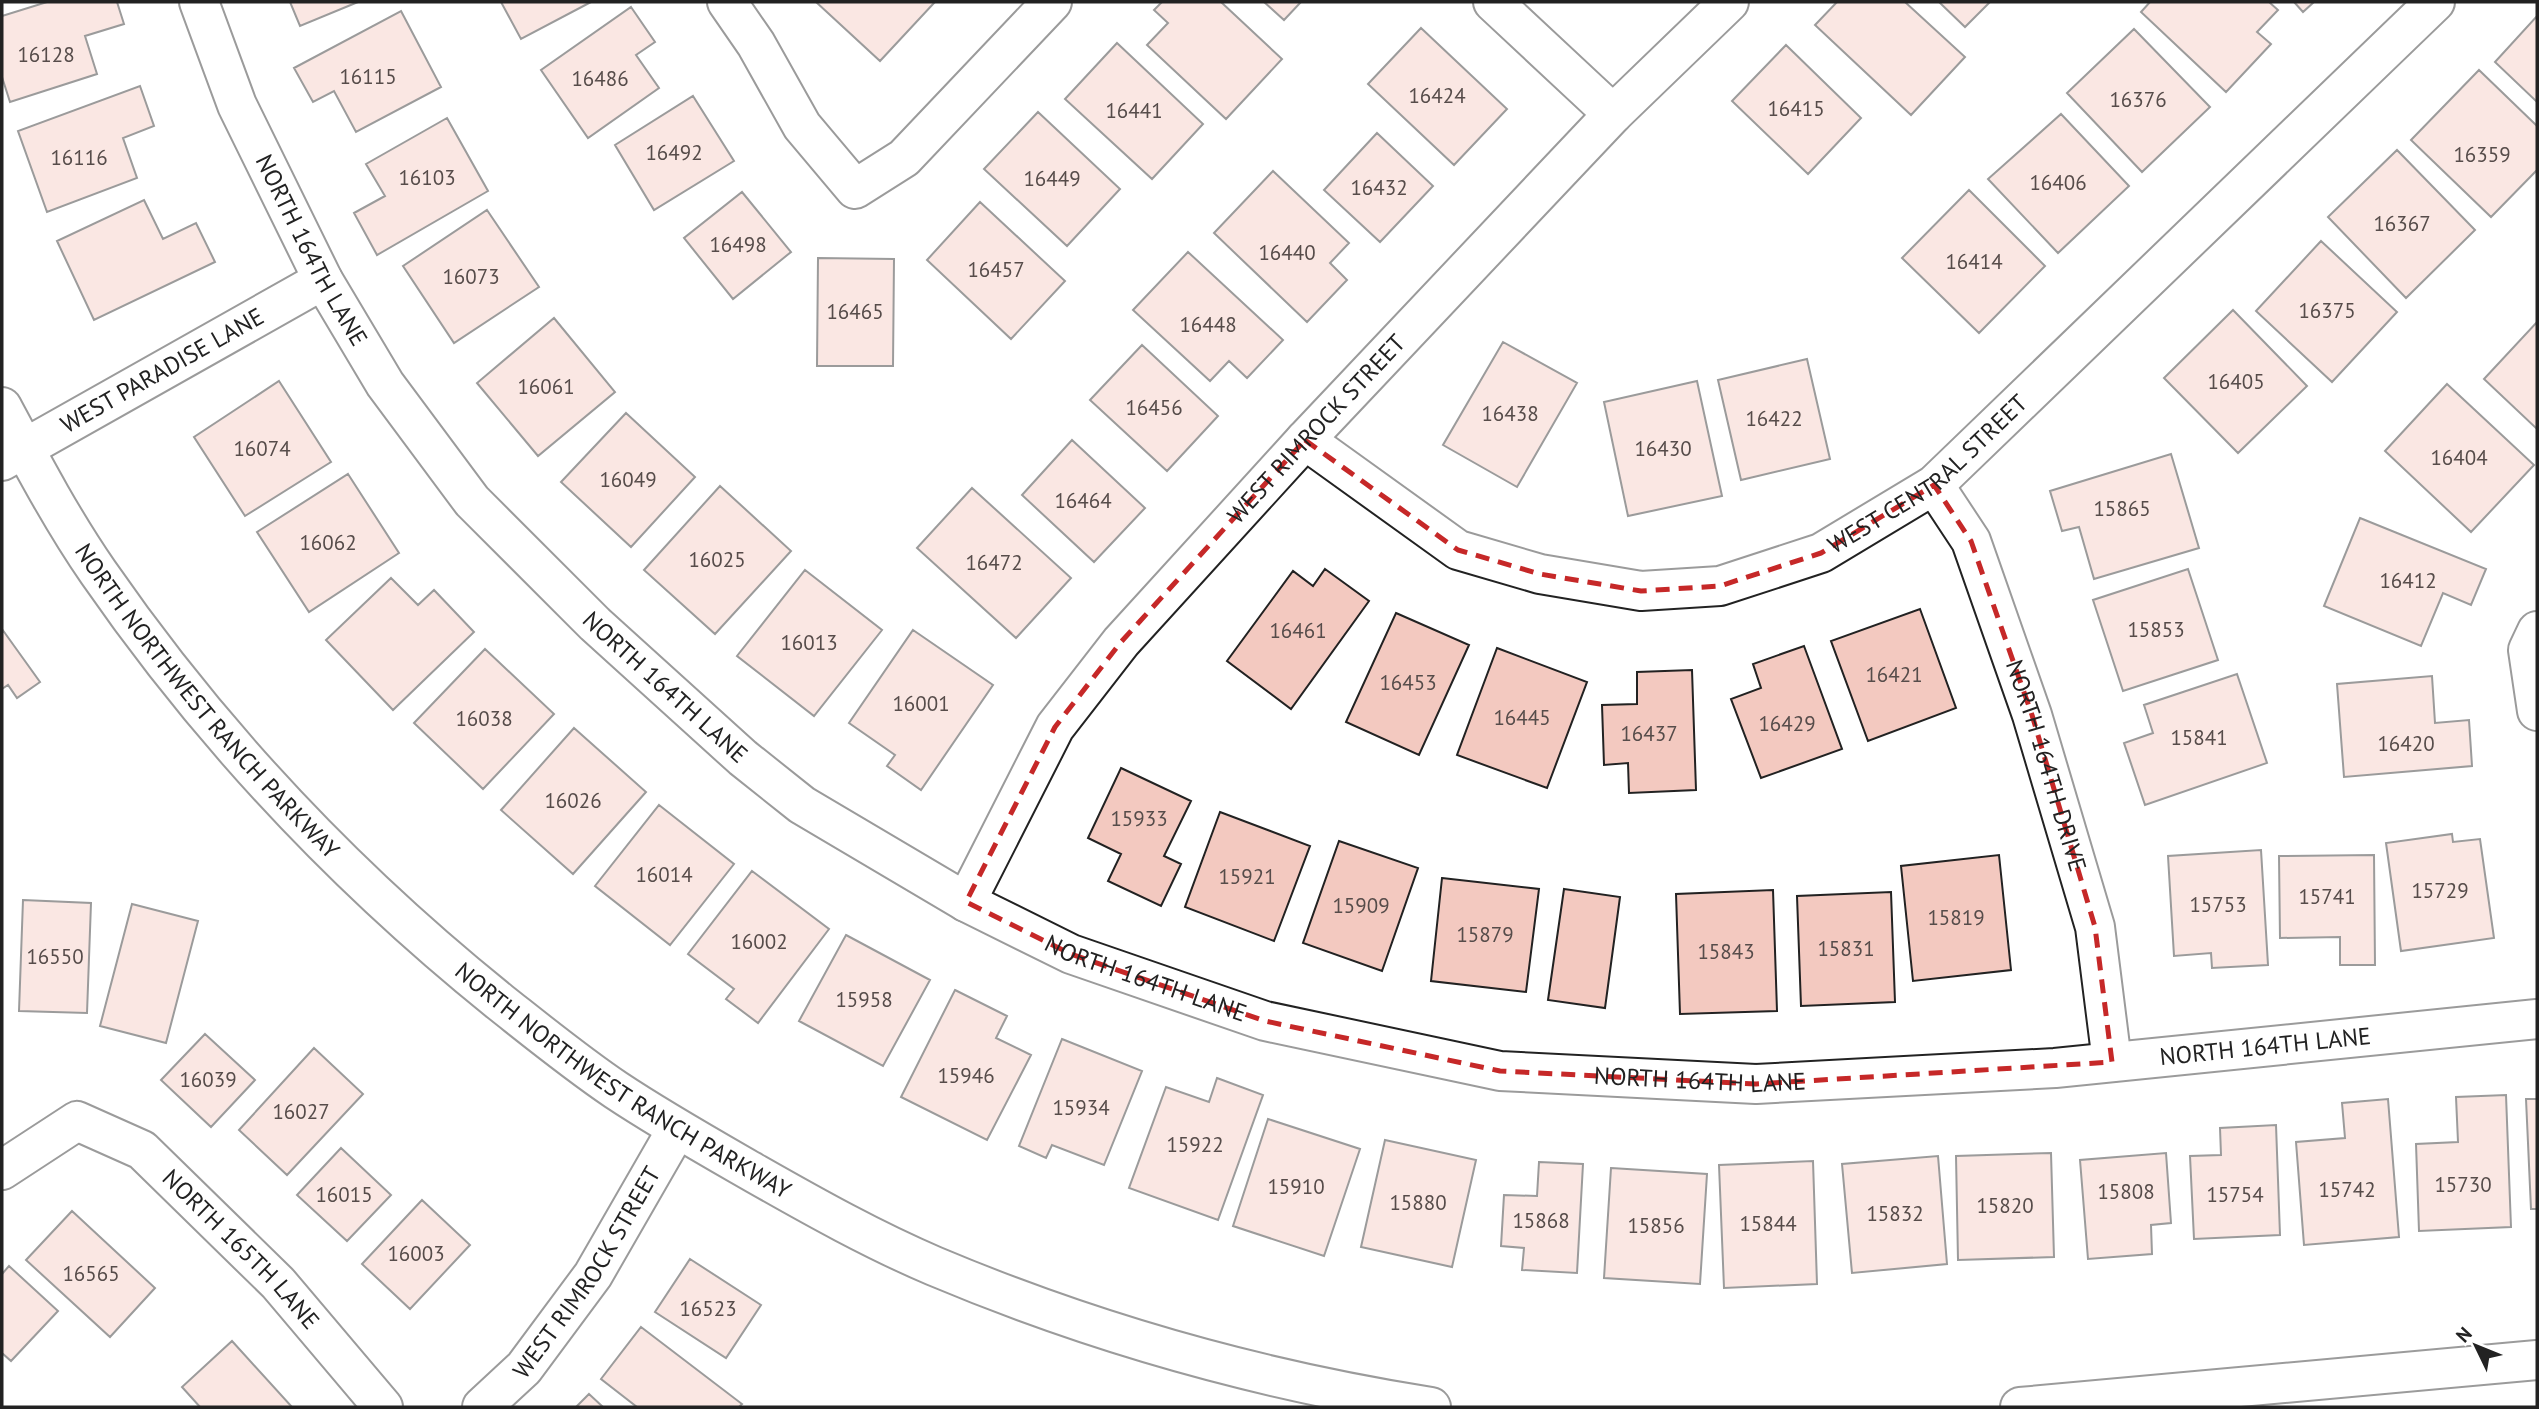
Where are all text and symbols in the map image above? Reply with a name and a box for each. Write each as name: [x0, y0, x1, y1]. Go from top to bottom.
house number: 16128: [17, 41, 75, 68]
house number: 16115: [339, 63, 397, 90]
house number: 16486: [571, 65, 629, 92]
house number: 16424: [1408, 82, 1466, 109]
house number: 16376: [2109, 86, 2167, 113]
house number: 16415: [1767, 95, 1825, 122]
house number: 16441: [1105, 97, 1163, 124]
house number: 16492: [645, 139, 703, 166]
house number: 16359: [2453, 141, 2511, 168]
house number: 16116: [50, 144, 108, 171]
street label: NORTH 164TH LANE: [249, 149, 375, 351]
house number: 16103: [398, 164, 456, 191]
house number: 16449: [1023, 165, 1081, 192]
house number: 16406: [2029, 169, 2087, 196]
house number: 16432: [1350, 174, 1408, 201]
house number: 16367: [2373, 210, 2431, 237]
house number: 16498: [709, 231, 767, 258]
house number: 16440: [1258, 239, 1316, 266]
house number: 16414: [1945, 248, 2003, 275]
house number: 16457: [967, 256, 1025, 283]
house number: 16073: [442, 263, 500, 290]
house number: 16375: [2298, 297, 2356, 324]
house number: 16465: [826, 298, 884, 325]
street label: WEST PARADISE LANE: [55, 301, 269, 440]
house number: 16448: [1179, 311, 1237, 338]
street label: WEST RIMROCK STREET: [1220, 327, 1412, 530]
house number: 16405: [2207, 368, 2265, 395]
house number: 16061: [517, 373, 575, 400]
street label: WEST CENTRAL STREET: [1822, 387, 2034, 560]
house number: 16456: [1125, 394, 1183, 421]
house number: 16438: [1481, 400, 1539, 427]
house number: 16422: [1745, 405, 1803, 432]
house number: 16074: [233, 435, 291, 462]
house number: 16430: [1634, 435, 1692, 462]
house number: 16404: [2430, 444, 2488, 471]
house number: 16049: [599, 466, 657, 493]
house number: 16464: [1054, 487, 1112, 514]
house number: 15865: [2093, 495, 2151, 522]
house number: 16062: [299, 529, 357, 556]
street label: NORTH NORTHWEST RANCH PARKWAY: [68, 537, 347, 866]
house number: 16025: [688, 546, 746, 573]
house number: 16472: [965, 549, 1023, 576]
house number: 16412: [2379, 567, 2437, 594]
street label: NORTH 164TH LANE: [576, 604, 754, 770]
house number: 15853: [2127, 616, 2185, 643]
house number: 16461: [1269, 617, 1327, 644]
house number: 16013: [780, 629, 838, 656]
street label: NORTH 164TH DRIVE: [1999, 655, 2094, 875]
house number: 16421: [1865, 661, 1923, 688]
house number: 16453: [1379, 669, 1437, 696]
house number: 16001: [892, 690, 950, 717]
house number: 16445: [1493, 704, 1551, 731]
house number: 16038: [455, 705, 513, 732]
house number: 16429: [1758, 710, 1816, 737]
house number: 16437: [1620, 720, 1678, 747]
house number: 15841: [2170, 724, 2228, 751]
house number: 16420: [2377, 730, 2435, 757]
house number: 16026: [544, 787, 602, 814]
house number: 15933: [1110, 805, 1168, 832]
house number: 16014: [635, 861, 693, 888]
house number: 15921: [1218, 863, 1276, 890]
house number: 15729: [2411, 877, 2469, 904]
house number: 15741: [2298, 883, 2356, 910]
house number: 15753: [2189, 891, 2247, 918]
house number: 15909: [1332, 892, 1390, 919]
house number: 15819: [1927, 904, 1985, 931]
house number: 15879: [1456, 921, 1514, 948]
street label: NORTH 164TH LANE: [1040, 927, 1251, 1028]
house number: 16002: [730, 928, 788, 955]
house number: 15831: [1817, 935, 1875, 962]
house number: 15843: [1697, 938, 1755, 965]
house number: 16550: [26, 943, 84, 970]
street label: NORTH NORTHWEST RANCH PARKWAY: [449, 955, 797, 1206]
house number: 15958: [835, 986, 893, 1013]
street label: NORTH 164TH LANE: [2158, 1020, 2372, 1072]
street label: NORTH 164TH LANE: [1593, 1060, 1807, 1099]
house number: 15946: [937, 1062, 995, 1089]
house number: 16039: [179, 1066, 237, 1093]
house number: 15934: [1052, 1094, 1110, 1121]
house number: 16027: [272, 1098, 330, 1125]
house number: 15922: [1166, 1131, 1224, 1158]
street label: WEST RIMROCK STREET: [506, 1161, 667, 1384]
street label: NORTH 165TH LANE: [156, 1162, 326, 1335]
house number: 15730: [2434, 1171, 2492, 1198]
house number: 15910: [1267, 1173, 1325, 1200]
house number: 15742: [2318, 1176, 2376, 1203]
house number: 15808: [2097, 1178, 2155, 1205]
house number: 16015: [315, 1181, 373, 1208]
house number: 15754: [2206, 1181, 2264, 1208]
house number: 15880: [1389, 1189, 1447, 1216]
house number: 15820: [1976, 1192, 2034, 1219]
house number: 15832: [1866, 1200, 1924, 1227]
house number: 15868: [1512, 1207, 1570, 1234]
house number: 15844: [1739, 1210, 1797, 1237]
house number: 15856: [1627, 1212, 1685, 1239]
house number: 16003: [387, 1240, 445, 1267]
house number: 16565: [62, 1260, 120, 1287]
house number: 16523: [679, 1295, 737, 1322]
north arrow: [2441, 1311, 2511, 1381]
text: N: [2451, 1322, 2477, 1347]

